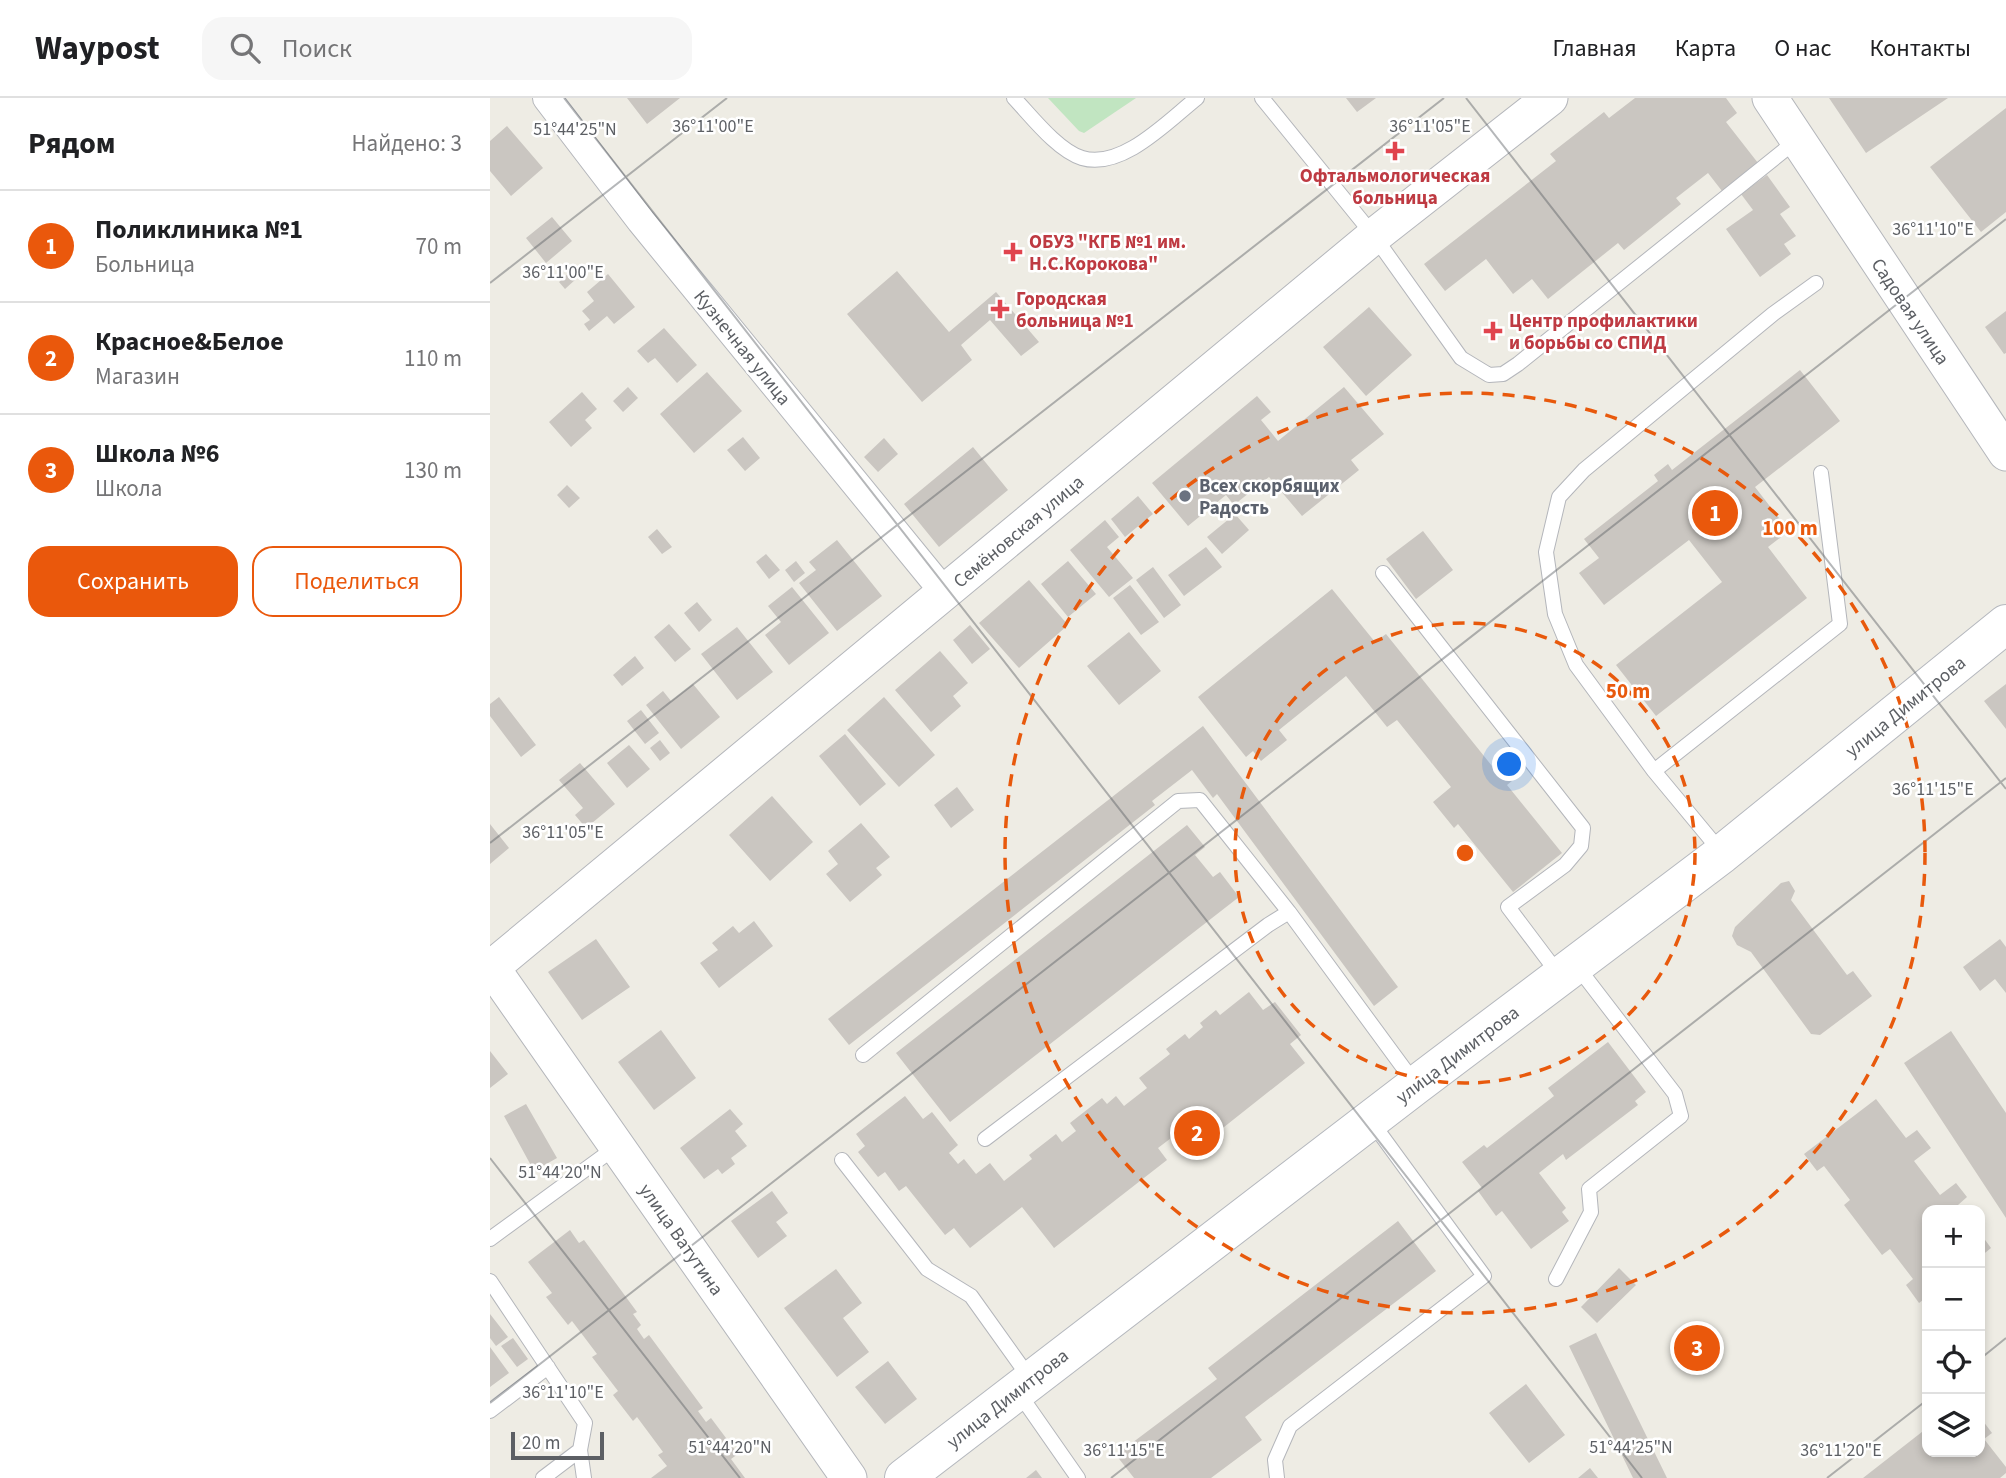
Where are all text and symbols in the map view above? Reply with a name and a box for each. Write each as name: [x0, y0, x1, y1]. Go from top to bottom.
search box: [202, 17, 692, 80]
text: Waypost: [35, 25, 160, 72]
icon: search: [226, 29, 264, 67]
text: Поиск: [282, 30, 352, 67]
text: Главная: [1552, 31, 1637, 66]
text: Карта: [1675, 31, 1736, 66]
text: О нас: [1774, 31, 1831, 66]
text: Контакты: [1869, 31, 1971, 66]
text: 36°11'00"E: [672, 114, 754, 139]
text: 36°11'05"E: [1389, 114, 1471, 139]
text: 51°44'25"N: [533, 117, 617, 142]
text: Рядом: [28, 122, 116, 165]
text: Найдено: 3: [352, 127, 462, 160]
marker: Офтальмологическая больница: [1385, 141, 1405, 161]
place label: Офтальмологическая больница: [1300, 163, 1490, 212]
text: Поликлиника №1: [95, 211, 303, 248]
text: 36°11'10"E: [1892, 217, 1974, 242]
place label: ОБУЗ "КГБ №1 им. Н.С.Корокова": [1029, 229, 1186, 278]
text: 1: [45, 230, 57, 263]
text: 70 m: [415, 230, 462, 263]
marker: ОБУЗ "КГБ №1 им. Н.С.Корокова": [1003, 242, 1023, 262]
text: Больница: [95, 248, 195, 281]
street label: Садовая улица: [1864, 253, 1955, 371]
text: 36°11'00"E: [522, 260, 604, 285]
street label: Кузнечная улица: [687, 284, 797, 411]
place label: Городская больница №1: [1016, 286, 1134, 335]
marker: Городская больница №1: [990, 299, 1010, 319]
place label: Центр профилактики и борьбы со СПИД: [1509, 308, 1698, 357]
marker: Центр профилактики и борьбы со СПИД: [1483, 321, 1503, 341]
text: Красное&Белое: [95, 323, 284, 360]
text: 2: [45, 342, 57, 375]
text: 110 m: [404, 342, 462, 375]
text: Магазин: [95, 360, 180, 393]
text: Школа №6: [95, 435, 219, 472]
text: 3: [45, 454, 57, 487]
text: 130 m: [404, 454, 462, 487]
street label: Семёновская улица: [948, 469, 1090, 595]
text: Школа: [95, 472, 162, 505]
place label: Всех скорбящих Радость: [1199, 473, 1340, 522]
pin: 1: [1692, 487, 1738, 539]
marker: Всех скорбящих Радость: [1177, 488, 1193, 504]
text: 100 m: [1762, 513, 1818, 543]
button: Сохранить: [28, 546, 238, 617]
button: Поделиться: [252, 546, 462, 617]
street label: улица Димитрова: [1840, 650, 1972, 764]
text: 50 m: [1606, 676, 1650, 706]
your location: [1492, 747, 1526, 781]
text: 36°11'15"E: [1892, 777, 1974, 802]
text: 36°11'05"E: [522, 820, 604, 845]
centre of rings: [1453, 841, 1477, 865]
street label: улица Димитрова: [1391, 1000, 1525, 1111]
pin: 2: [1174, 1107, 1220, 1159]
text: 51°44'20"N: [518, 1160, 602, 1185]
street label: улица Ватутина: [632, 1178, 730, 1301]
map controls: [1922, 1205, 1985, 1457]
button: +: [1922, 1205, 1985, 1268]
button: −: [1922, 1268, 1985, 1331]
pin: 3: [1674, 1322, 1720, 1374]
button: locate: [1922, 1331, 1985, 1394]
street label: улица Димитрова: [941, 1343, 1075, 1455]
text: 36°11'10"E: [522, 1380, 604, 1405]
button: layers: [1922, 1394, 1985, 1457]
scale bar: [511, 1429, 604, 1461]
text: 20 m: [522, 1430, 560, 1457]
text: 51°44'20"N: [688, 1435, 772, 1460]
text: 51°44'25"N: [1589, 1435, 1673, 1460]
text: 36°11'15"E: [1083, 1438, 1165, 1463]
text: 36°11'20"E: [1800, 1438, 1882, 1463]

